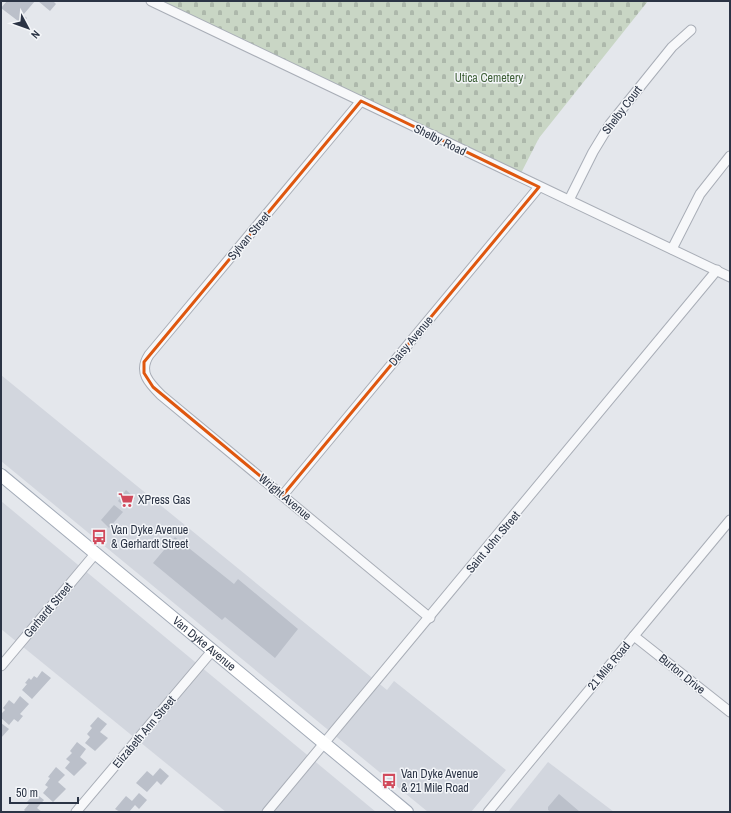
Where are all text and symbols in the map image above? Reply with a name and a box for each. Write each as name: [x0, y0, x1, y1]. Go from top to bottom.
north arrow: [8, 8, 48, 48]
text: N: [28, 28, 43, 42]
park label: Utica Cemetery: [455, 70, 523, 86]
street label: Shelby Court: [598, 82, 646, 138]
street label: Shelby Road: [411, 120, 469, 160]
street label: Sylvan Street: [224, 208, 274, 264]
street label: Daisy Avenue: [385, 313, 437, 369]
street label: Wright Avenue: [255, 470, 315, 524]
supermarket icon: XPress Gas: [117, 491, 135, 509]
place label: XPress Gas: [138, 492, 191, 508]
street label: Saint John Street: [462, 508, 524, 576]
place label: Van Dyke Avenue & Gerhardt Street: [111, 522, 188, 552]
bus stop icon: Van Dyke Avenue & Gerhardt Street: [90, 528, 108, 546]
street label: Gerhardt Street: [20, 579, 76, 641]
street label: Van Dyke Avenue: [169, 613, 239, 675]
street label: 21 Mile Road: [584, 638, 634, 694]
street label: Burton Drive: [655, 650, 709, 698]
street label: Elizabeth Ann Street: [109, 692, 179, 772]
place label: Van Dyke Avenue & 21 Mile Road: [401, 766, 478, 796]
bus stop icon: Van Dyke Avenue & 21 Mile Road: [380, 772, 398, 790]
scale bar: [10, 779, 78, 805]
text: 50 m: [16, 785, 38, 801]

